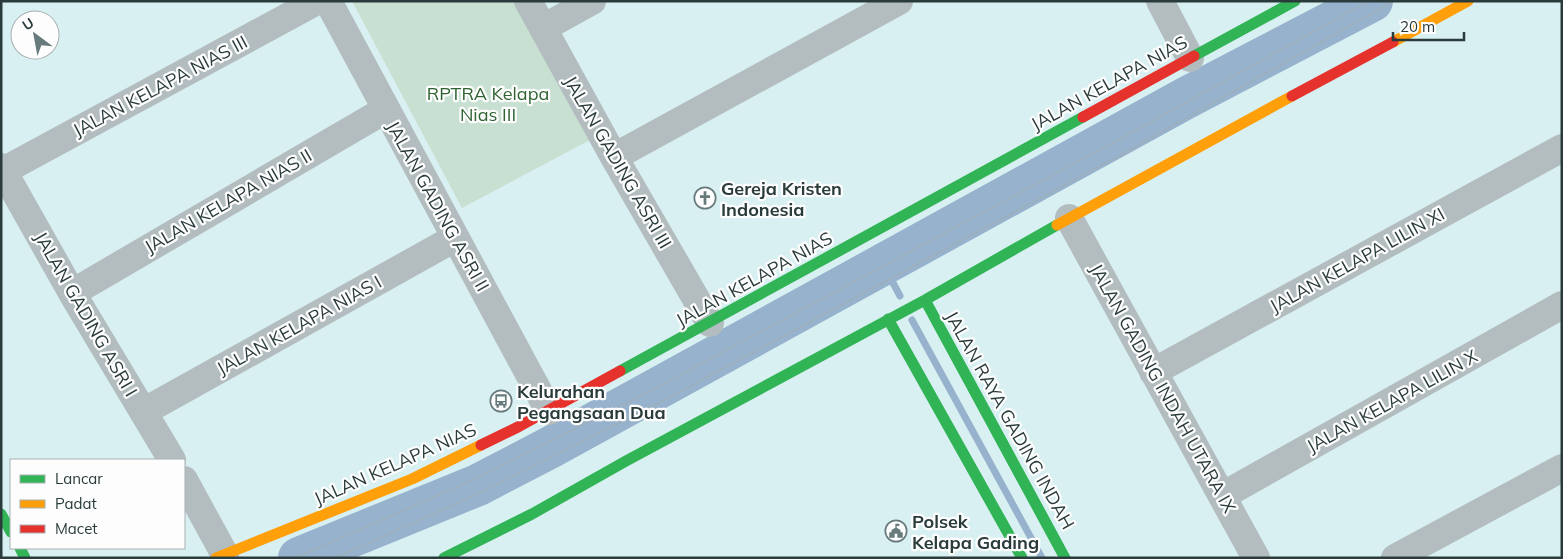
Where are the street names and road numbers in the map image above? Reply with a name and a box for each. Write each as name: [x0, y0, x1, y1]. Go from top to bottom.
street label: JALAN KELAPA NIAS III: [69, 30, 251, 142]
street label: JALAN KELAPA NIAS: [1027, 30, 1191, 136]
street label: JALAN GADING ASRI III: [559, 71, 677, 253]
street label: JALAN GADING ASRI II: [382, 117, 494, 295]
street label: JALAN KELAPA NIAS II: [140, 144, 316, 258]
street label: JALAN KELAPA LILIN XI: [1265, 202, 1449, 318]
street label: JALAN KELAPA NIAS: [672, 226, 836, 332]
street label: JALAN GADING ASRI I: [29, 227, 143, 401]
street label: JALAN GADING INDAH UTARA IX: [1085, 259, 1241, 517]
street label: JALAN KELAPA NIAS I: [213, 270, 385, 380]
street label: JALAN RAYA GADING INDAH: [940, 307, 1080, 533]
street label: JALAN KELAPA LILIN X: [1303, 344, 1482, 458]
street label: JALAN KELAPA NIAS: [310, 418, 480, 510]

